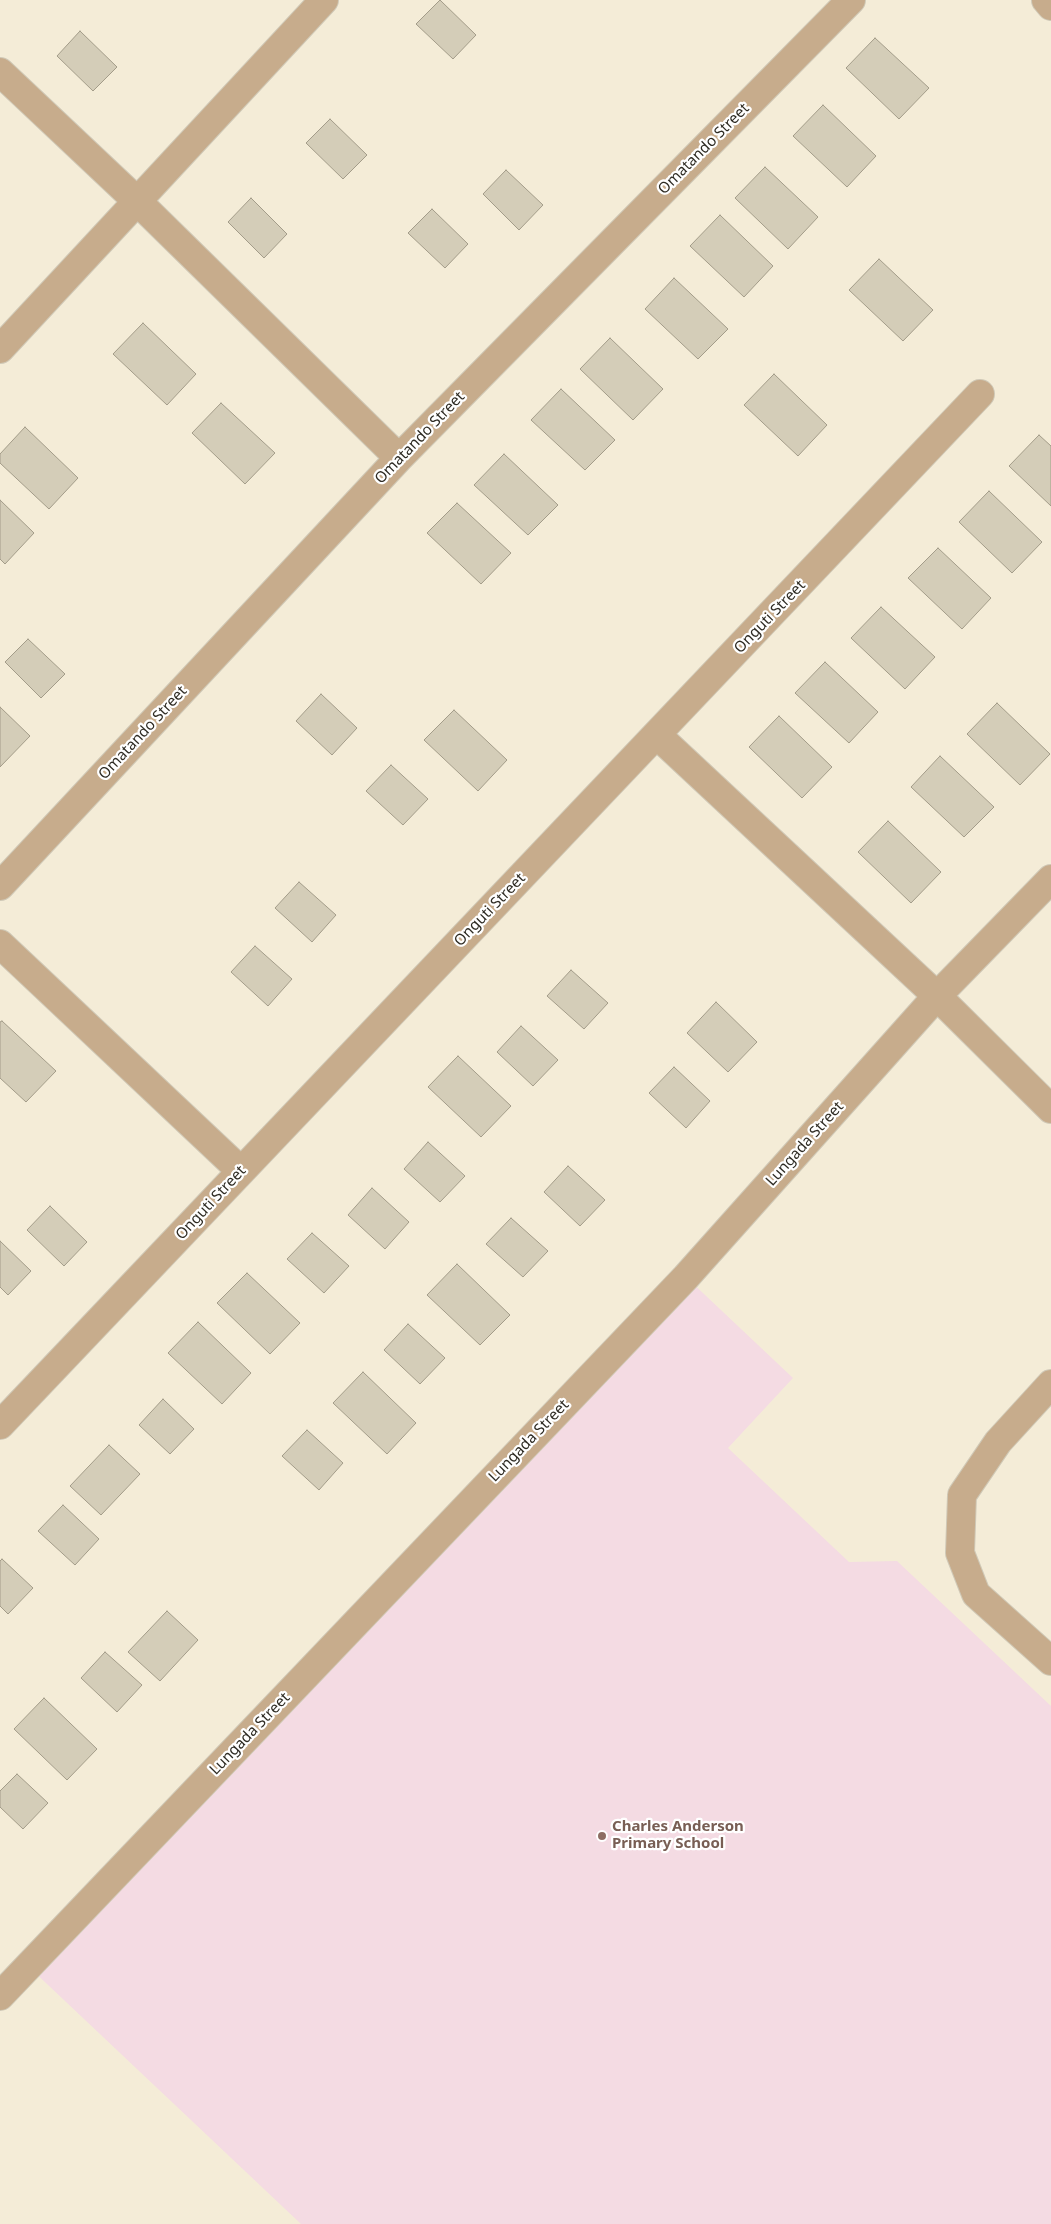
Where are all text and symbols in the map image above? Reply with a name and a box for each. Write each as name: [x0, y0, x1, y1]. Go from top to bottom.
street label: Omatando Street: [655, 100, 753, 198]
street label: Omatando Street: [371, 388, 469, 488]
street label: Onguti Street: [731, 577, 809, 657]
street label: Omatando Street: [95, 682, 191, 784]
street label: Onguti Street: [451, 870, 529, 950]
street label: Lungada Street: [762, 1098, 848, 1190]
street label: Onguti Street: [172, 1162, 250, 1244]
street label: Lungada Street: [485, 1396, 573, 1486]
street label: Lungada Street: [206, 1689, 294, 1779]
place label: Charles Anderson Primary School: [612, 1818, 744, 1853]
marker: Charles Anderson Primary School: [596, 1830, 608, 1842]

